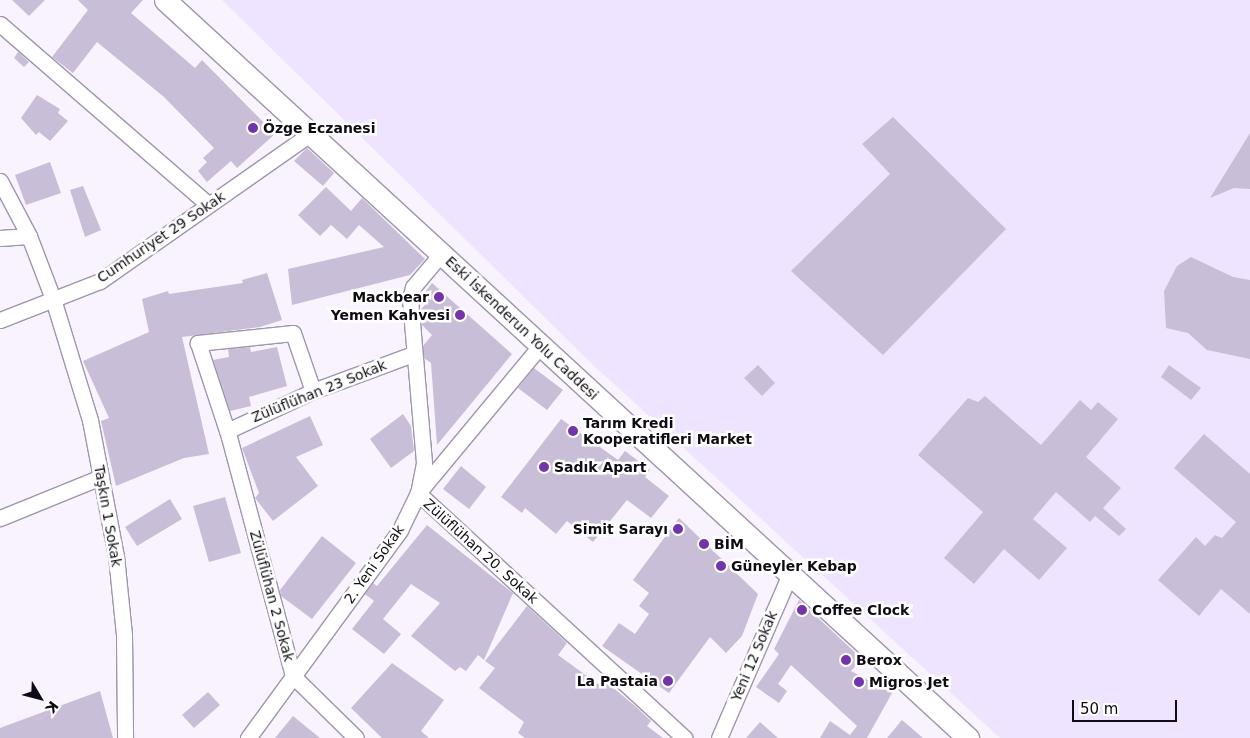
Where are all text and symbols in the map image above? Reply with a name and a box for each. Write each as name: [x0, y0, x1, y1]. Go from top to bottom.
place label: Özge Eczanesi: [263, 120, 375, 136]
marker: Özge Eczanesi: [247, 122, 259, 134]
street label: Cumhuriyet 29 Sokak: [94, 188, 228, 286]
street label: Eski İskenderun Yolu Caddesi: [442, 253, 602, 403]
place label: Mackbear: [352, 289, 429, 305]
marker: Mackbear: [433, 291, 445, 303]
place label: Yemen Kahvesi: [331, 307, 450, 323]
marker: Yemen Kahvesi: [454, 309, 466, 321]
street label: Zülüflühan 23 Sokak: [249, 356, 389, 426]
place label: Tarım Kredi Kooperatifleri Market: [583, 415, 752, 448]
marker: Tarım Kredi Kooperatifleri Market: [567, 425, 579, 437]
place label: Sadık Apart: [554, 459, 646, 475]
marker: Sadık Apart: [538, 461, 550, 473]
street label: Taşkın 1 Sokak: [91, 464, 125, 568]
street label: Zülüflühan 20. Sokak: [420, 495, 542, 607]
street label: 2. Yeni Sokak: [341, 521, 407, 607]
place label: Simit Sarayı: [573, 521, 668, 537]
marker: Simit Sarayı: [672, 523, 684, 535]
street label: Zülüflühan 2 Sokak: [246, 529, 298, 663]
place label: BİM: [714, 536, 744, 552]
marker: BİM: [698, 538, 710, 550]
place label: Güneyler Kebap: [731, 558, 857, 574]
marker: Güneyler Kebap: [715, 560, 727, 572]
place label: Coffee Clock: [812, 602, 909, 618]
marker: Coffee Clock: [796, 604, 808, 616]
street label: Yeni 12 Sokak: [727, 608, 781, 704]
place label: Berox: [856, 652, 902, 668]
marker: Berox: [840, 654, 852, 666]
north arrow: [15, 673, 65, 723]
place label: La Pastaia: [577, 673, 658, 689]
place label: Migros Jet: [869, 674, 949, 690]
marker: La Pastaia: [662, 675, 674, 687]
marker: Migros Jet: [853, 676, 865, 688]
scale bar: [1075, 690, 1180, 722]
text: K: [42, 698, 62, 716]
text: 50 m: [1080, 700, 1118, 718]

